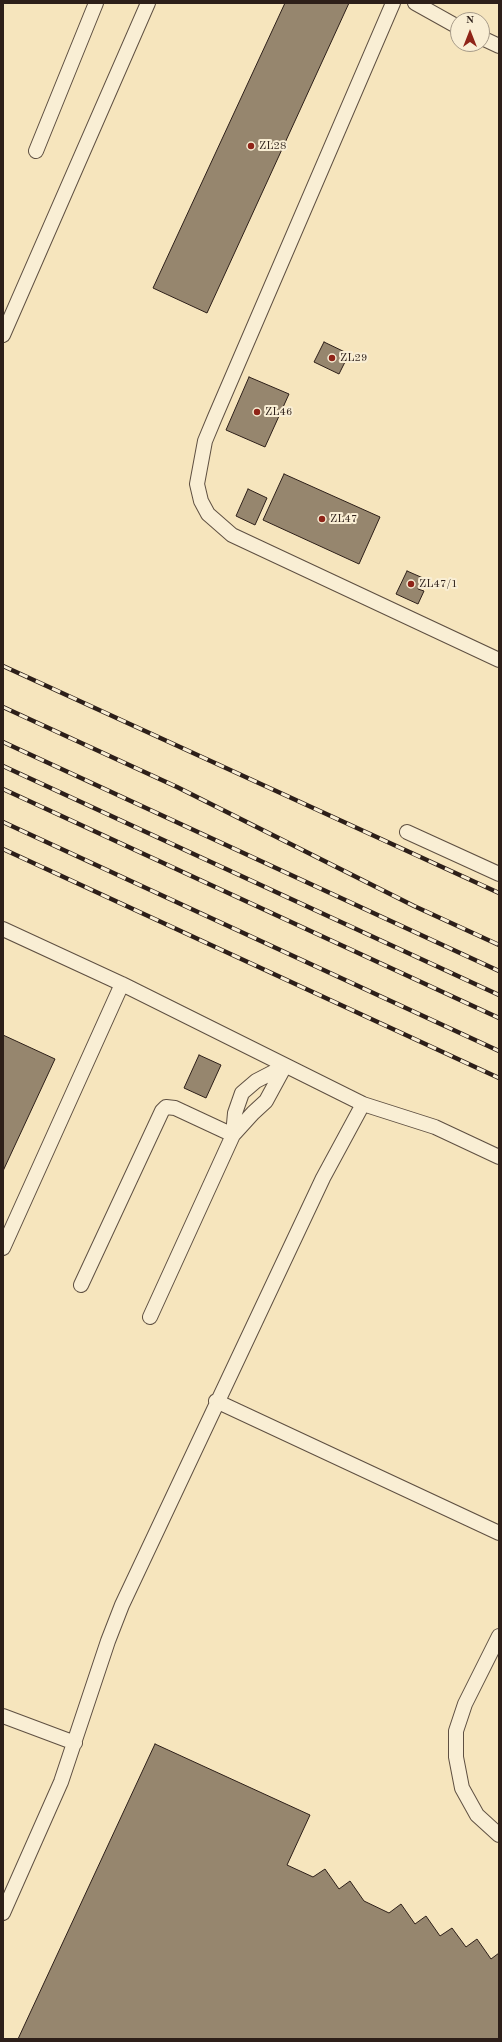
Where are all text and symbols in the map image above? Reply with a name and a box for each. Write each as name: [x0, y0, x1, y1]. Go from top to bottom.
north arrow: [450, 12, 490, 52]
text: N: [466, 15, 474, 26]
place label: ZL28: [259, 139, 286, 153]
marker: ZL28: [246, 141, 256, 151]
place label: ZL29: [340, 351, 367, 365]
marker: ZL29: [327, 353, 337, 363]
place label: ZL46: [265, 405, 292, 419]
marker: ZL46: [252, 407, 262, 417]
place label: ZL47: [330, 512, 357, 526]
marker: ZL47: [317, 514, 327, 524]
place label: ZL47/1: [419, 577, 458, 591]
marker: ZL47/1: [406, 579, 416, 589]

